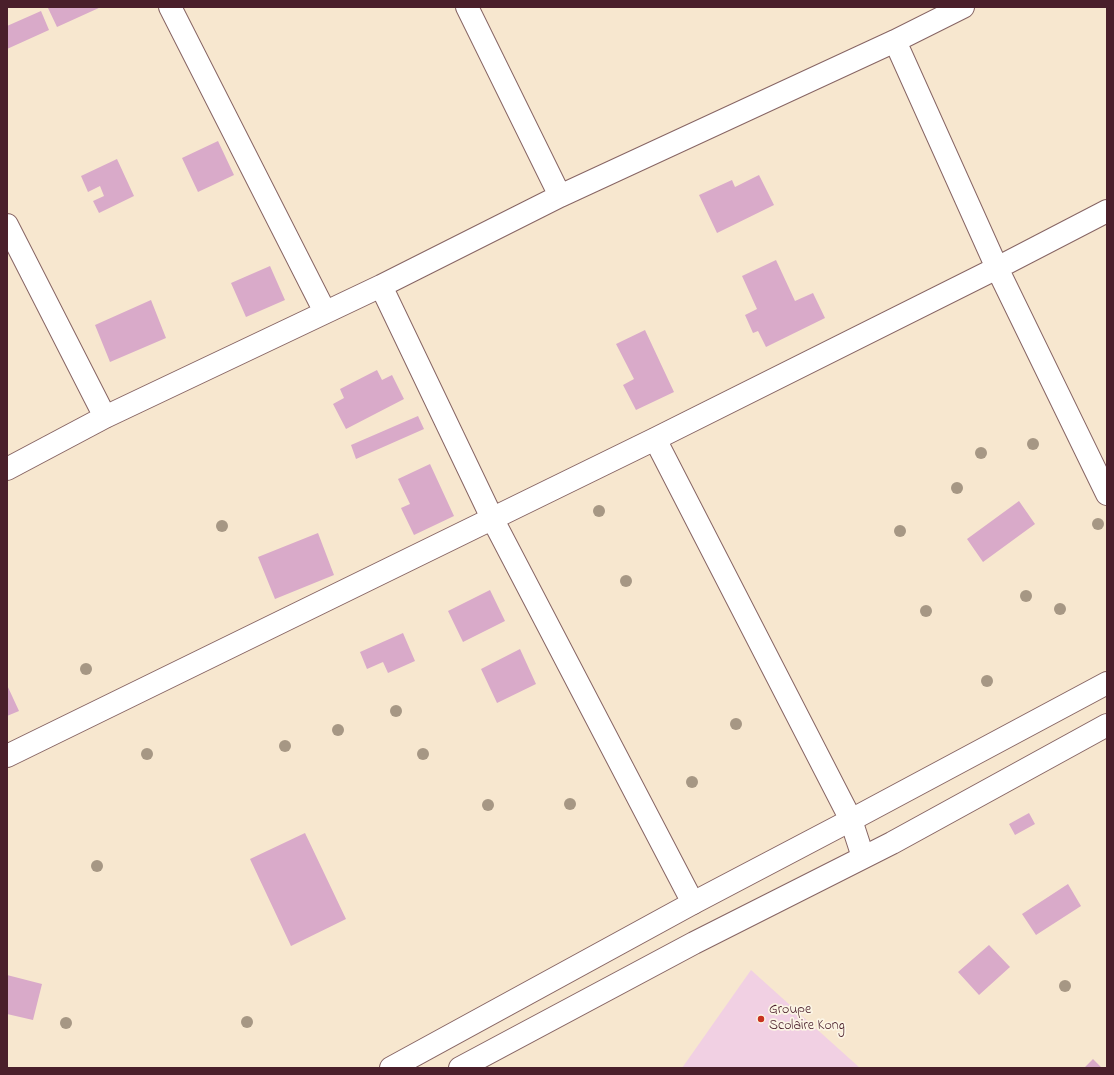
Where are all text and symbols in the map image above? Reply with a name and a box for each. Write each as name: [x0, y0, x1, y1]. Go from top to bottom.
place label: Groupe Scolaire Kong: [769, 1003, 845, 1036]
marker: Groupe Scolaire Kong: [756, 1014, 766, 1024]

